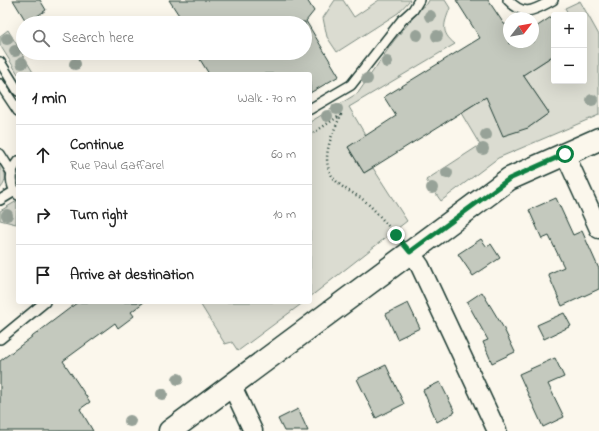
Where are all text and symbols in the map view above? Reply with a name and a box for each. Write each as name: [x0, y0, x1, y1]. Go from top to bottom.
north arrow: [503, 12, 539, 48]
map controls: [551, 12, 587, 84]
button: +: [551, 12, 587, 48]
search box: [16, 16, 312, 60]
icon: search: [30, 27, 52, 49]
text: Search here: [62, 27, 134, 49]
button: −: [551, 48, 587, 84]
text: 1 min: [32, 86, 66, 111]
text: Walk · 70 m: [237, 89, 296, 108]
text: Continue: [70, 134, 124, 156]
icon: ahead: [32, 144, 54, 166]
text: 60 m: [271, 145, 296, 164]
route start: [556, 145, 574, 163]
text: Rue Paul Gaffarel: [70, 156, 164, 175]
icon: right: [32, 204, 54, 226]
text: Turn right: [70, 204, 128, 226]
text: 10 m: [273, 205, 296, 224]
route end: [387, 226, 405, 244]
icon: arrive: [32, 264, 54, 286]
text: Arrive at destination: [70, 264, 194, 286]

